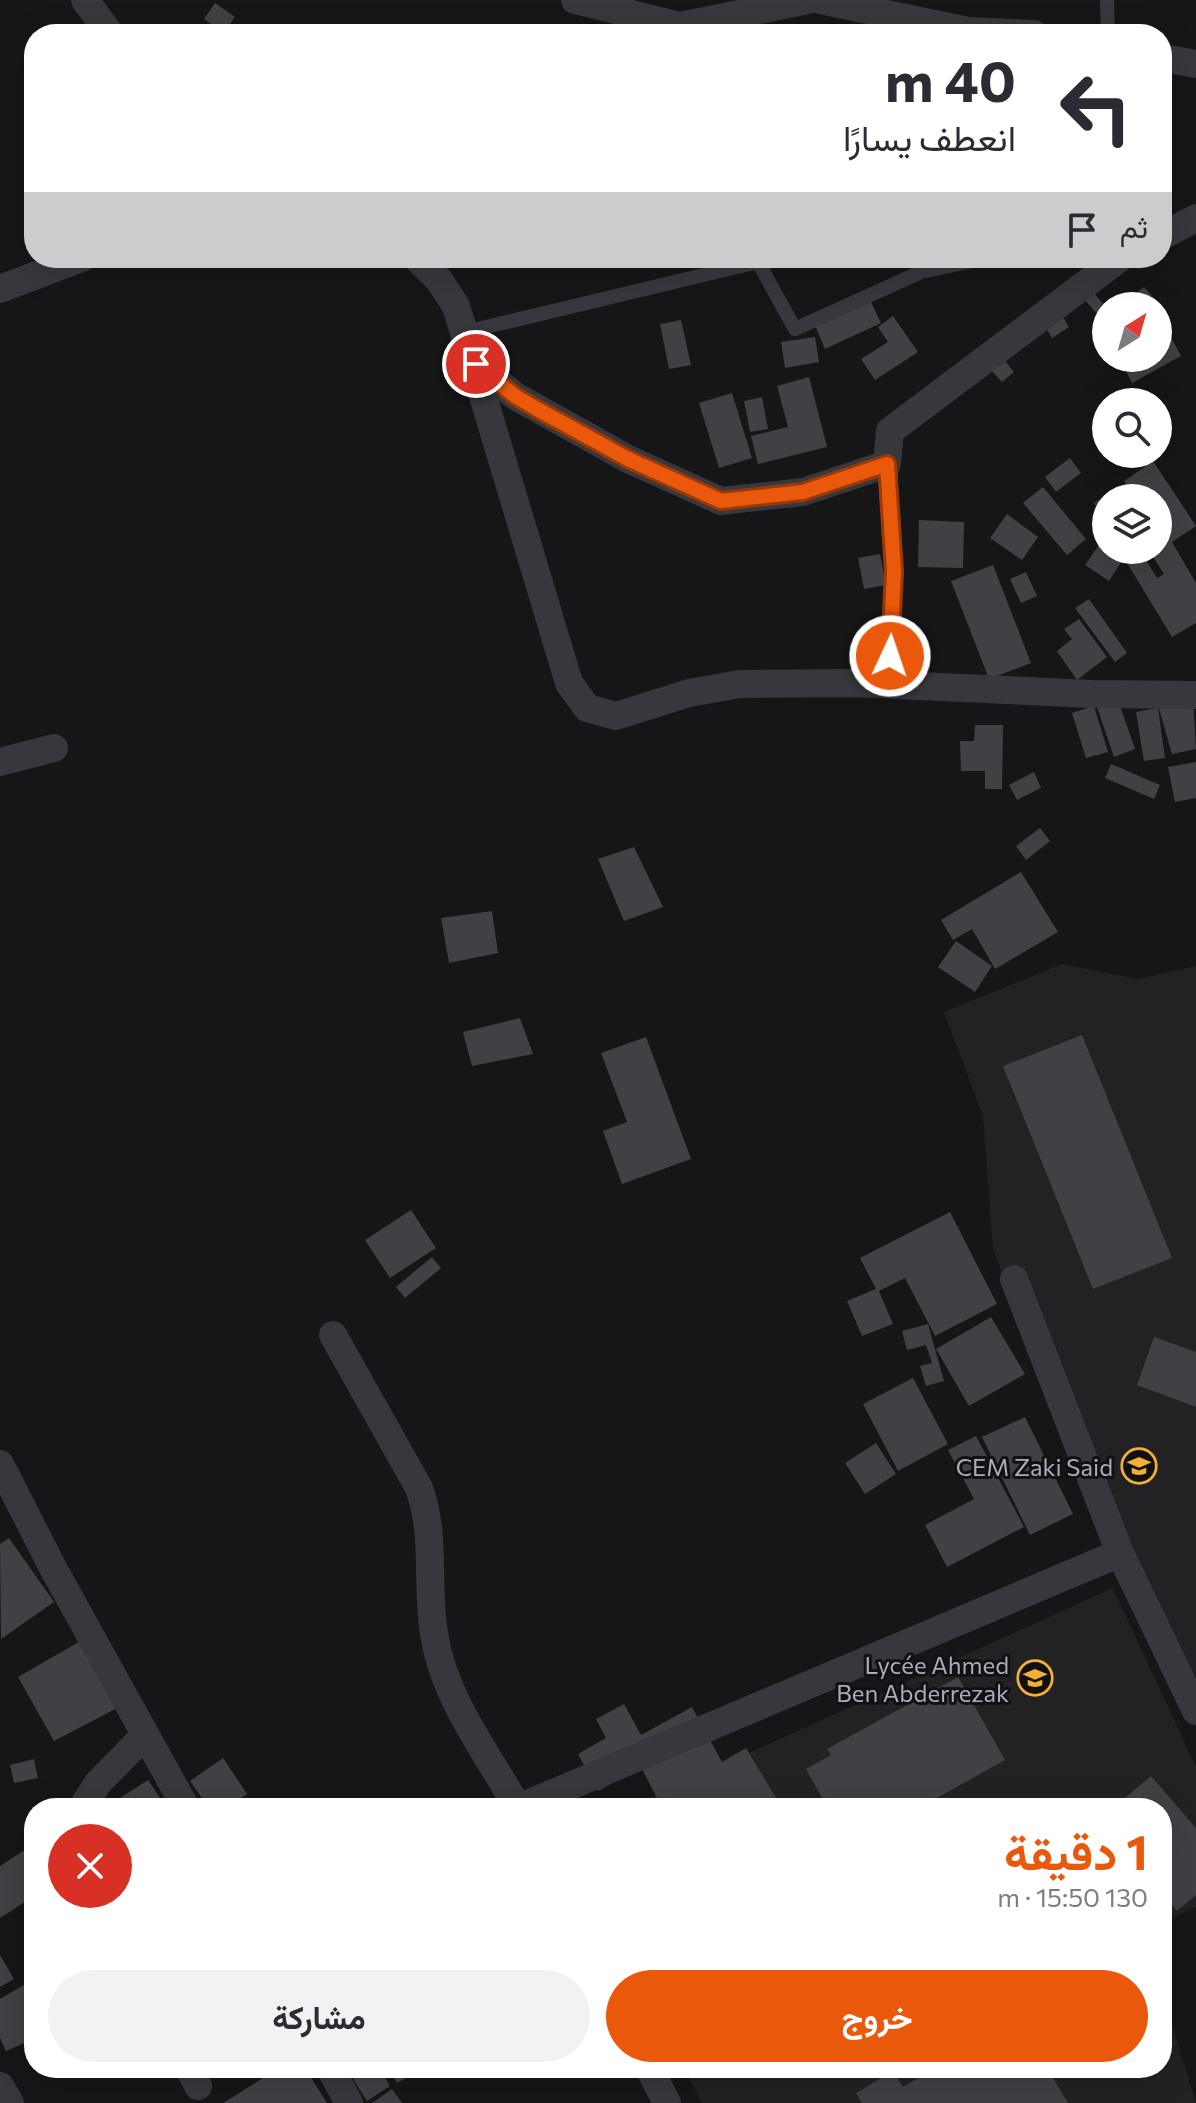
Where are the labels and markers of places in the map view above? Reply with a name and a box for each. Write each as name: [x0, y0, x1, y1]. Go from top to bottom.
pin: [442, 330, 510, 398]
school or university icon: CEM Zaki Said: [1120, 1447, 1158, 1485]
place label: CEM Zaki Said: [956, 1452, 1113, 1481]
place label: Lycée Ahmed Ben Abderrezak: [836, 1650, 1009, 1707]
school or university icon: Lycée Ahmed Ben Abderrezak: [1016, 1659, 1054, 1697]

